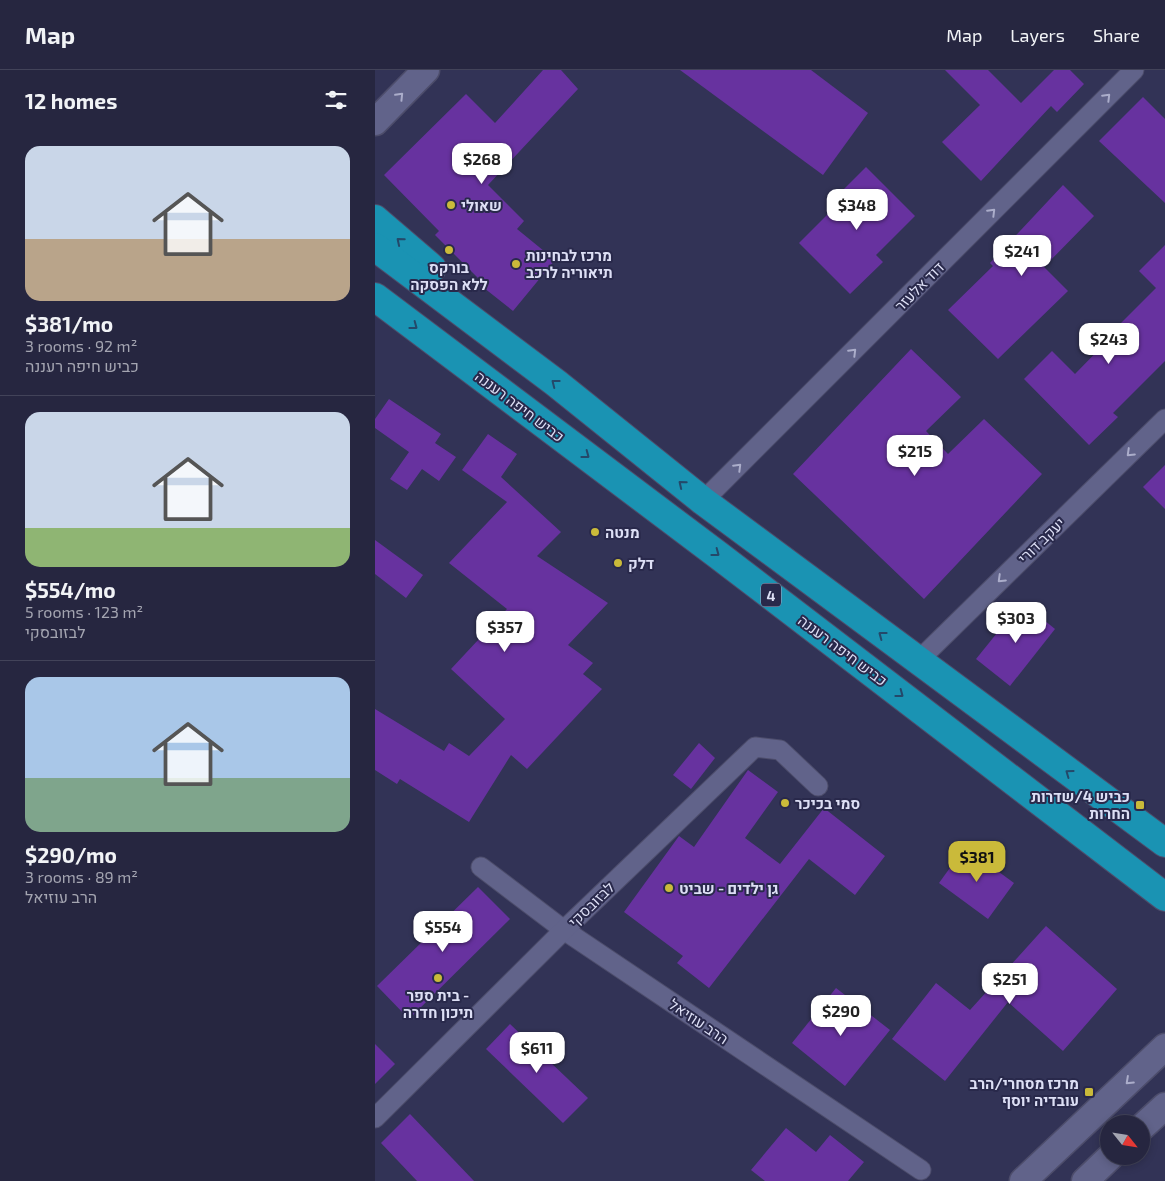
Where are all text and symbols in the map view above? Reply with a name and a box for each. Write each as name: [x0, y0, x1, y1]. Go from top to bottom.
text: Map: [25, 20, 75, 49]
text: Map: [946, 24, 982, 46]
text: Layers: [1010, 24, 1065, 46]
text: Share: [1093, 24, 1140, 46]
icon: filters: [322, 86, 350, 114]
text: 12 homes: [25, 88, 117, 113]
one-way arrow: [394, 93, 403, 102]
one-way arrow: [1101, 94, 1110, 103]
pin: $268: [452, 142, 512, 185]
text: $268: [463, 149, 501, 168]
icon: home: [143, 179, 233, 269]
pin: $348: [827, 189, 887, 231]
text: $348: [838, 195, 876, 214]
place label: שאולי: [461, 196, 502, 214]
marker: שאולי: [445, 199, 457, 211]
one-way arrow: [987, 209, 996, 218]
pin: $241: [992, 234, 1052, 277]
one-way arrow: [397, 239, 406, 247]
text: $241: [1004, 241, 1040, 260]
marker: בורקס ללא הפסקה: [443, 244, 455, 256]
place label: מרכז לבחינות תיאוריה לרכב: [526, 246, 613, 281]
place label: בורקס ללא הפסקה: [410, 258, 488, 293]
marker: מרכז לבחינות תיאוריה לרכב: [510, 258, 522, 270]
street label: דוד אלעזר: [891, 258, 947, 314]
text: $381/mo: [25, 311, 113, 336]
one-way arrow: [408, 320, 418, 329]
pin: $243: [1079, 322, 1139, 365]
text: $243: [1090, 329, 1128, 348]
text: 3 rooms · 92 m²: [25, 336, 137, 355]
one-way arrow: [847, 348, 856, 357]
text: כביש חיפה רעננה: [25, 356, 139, 375]
street label: כביש חיפה רעננה: [472, 367, 568, 445]
one-way arrow: [551, 380, 561, 389]
pin: $215: [885, 434, 945, 477]
text: $215: [898, 441, 932, 460]
icon: home: [143, 444, 233, 534]
one-way arrow: [1127, 447, 1136, 456]
one-way arrow: [580, 449, 590, 458]
one-way arrow: [732, 463, 741, 472]
one-way arrow: [679, 481, 688, 490]
street label: יעקב דורי: [1014, 513, 1068, 567]
place label: מנטה: [605, 523, 640, 541]
marker: מנטה: [589, 526, 601, 538]
one-way arrow: [710, 547, 720, 556]
place label: דלק: [628, 554, 654, 572]
marker: דלק: [612, 557, 624, 569]
one-way arrow: [998, 573, 1007, 582]
text: $554/mo: [25, 577, 116, 602]
road number: 4: [761, 584, 781, 606]
text: 5 rooms · 123 m²: [25, 602, 143, 621]
pin: $303: [986, 602, 1046, 644]
text: $303: [997, 608, 1035, 627]
pin: $357: [475, 610, 535, 653]
street label: כביש חיפה רעננה: [795, 611, 891, 689]
text: $357: [487, 617, 523, 636]
text: לבזובסקי: [25, 622, 85, 641]
one-way arrow: [878, 632, 888, 641]
one-way arrow: [894, 689, 903, 697]
icon: home: [143, 709, 233, 799]
one-way arrow: [1066, 770, 1075, 778]
place label: כביש 4/שדרות החרות: [1031, 787, 1130, 822]
place label: סמי בכיכר: [795, 794, 860, 812]
marker: סמי בכיכר: [779, 797, 791, 809]
marker: כביש 4/שדרות החרות: [1134, 799, 1146, 811]
pin: $381: [947, 840, 1007, 883]
text: $290/mo: [25, 842, 117, 867]
text: $381: [959, 847, 995, 866]
text: 3 rooms · 89 m²: [25, 867, 138, 886]
street label: לבזובסקי: [564, 878, 618, 930]
place label: גן ילדים - שביט: [679, 879, 778, 897]
marker: גן ילדים - שביט: [663, 882, 675, 894]
text: הרב עוזיאל: [25, 887, 97, 906]
pin: $554: [413, 910, 473, 953]
text: $554: [424, 917, 462, 936]
pin: $251: [980, 962, 1040, 1005]
text: $251: [993, 969, 1027, 988]
marker: בית ספר - תיכון חדרה: [432, 972, 444, 984]
place label: בית ספר - תיכון חדרה: [403, 986, 473, 1021]
pin: $290: [811, 994, 871, 1037]
street label: הרב עוזיאל: [666, 995, 732, 1047]
text: $290: [822, 1001, 860, 1020]
pin: $611: [507, 1032, 567, 1074]
text: $611: [521, 1038, 553, 1057]
place label: מרכז מסחרי/הרב עובדיה יוסף: [970, 1074, 1079, 1109]
one-way arrow: [1126, 1075, 1135, 1084]
marker: מרכז מסחרי/הרב עובדיה יוסף: [1083, 1086, 1095, 1098]
north arrow: [1100, 1115, 1150, 1165]
map controls: [1100, 1115, 1150, 1165]

